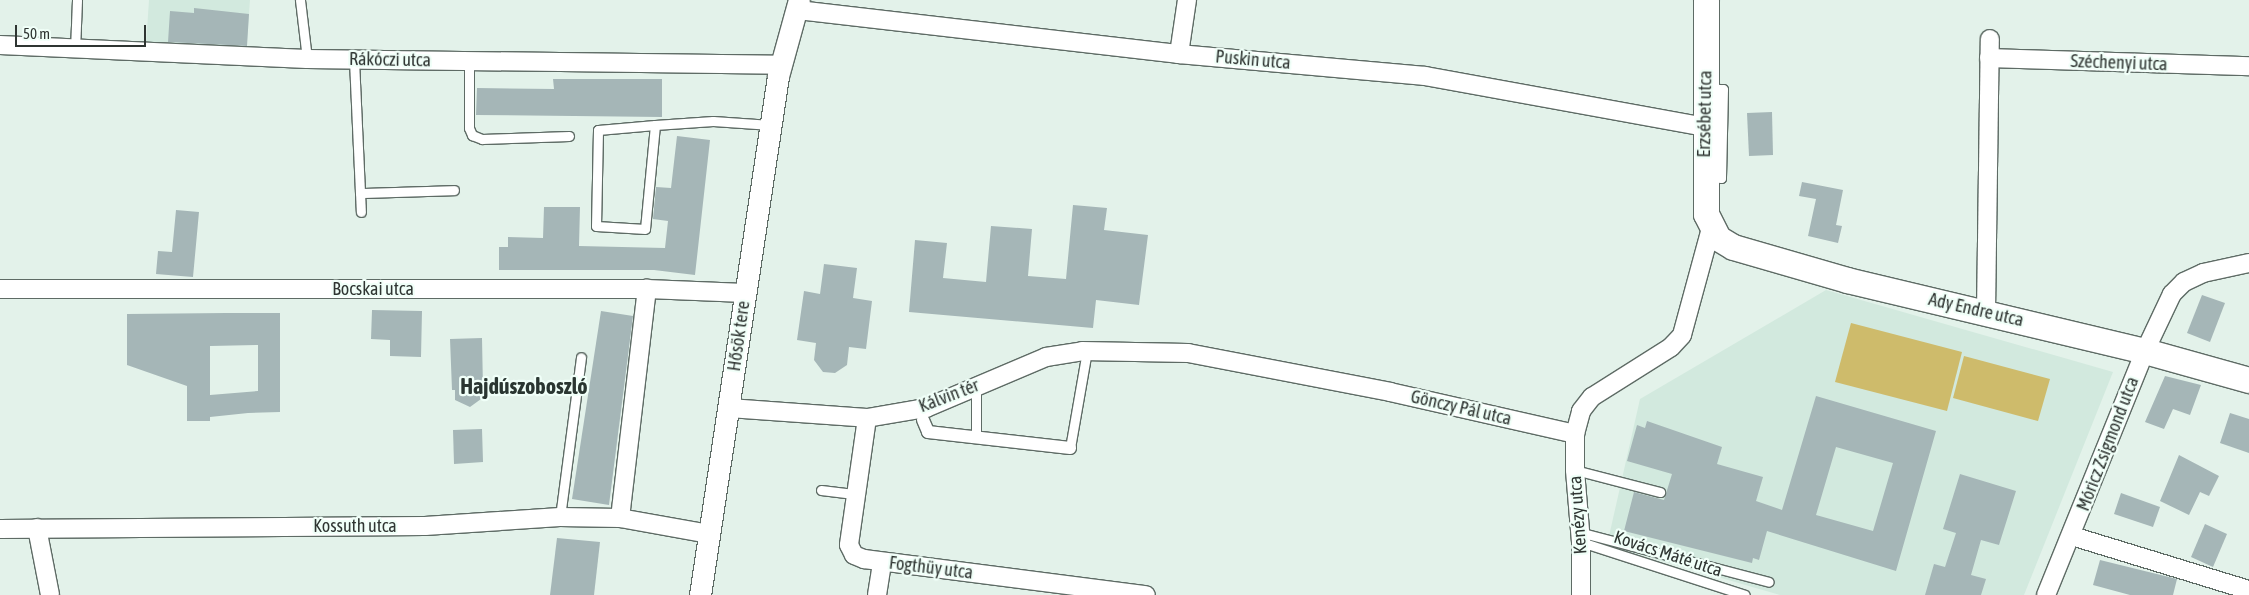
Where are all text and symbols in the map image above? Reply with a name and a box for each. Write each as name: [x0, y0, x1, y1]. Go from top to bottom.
scale bar: [18, 15, 149, 47]
text: 50 m: [23, 25, 50, 42]
street label: Puskin utca: [1215, 46, 1291, 74]
street label: Rákóczi utca: [349, 48, 431, 72]
street label: Széchenyi utca: [2070, 51, 2168, 75]
street label: Erzsébet utca: [1693, 70, 1717, 158]
street label: Bocskai utca: [332, 278, 414, 300]
street label: Ady Endre utca: [1926, 289, 2026, 331]
street label: Hősök tere: [723, 299, 755, 373]
district label: Hajdúszoboszló: [460, 374, 588, 400]
street label: Móricz Zsigmond utca: [2073, 374, 2143, 514]
street label: Kálvin tér: [916, 375, 982, 417]
street label: Gönczy Pál utca: [1409, 386, 1513, 430]
street label: Kenézy utca: [1564, 475, 1592, 555]
street label: Kossuth utca: [313, 515, 397, 537]
street label: Kovács Máté utca: [1611, 526, 1725, 582]
street label: Fogthüy utca: [888, 552, 974, 584]

